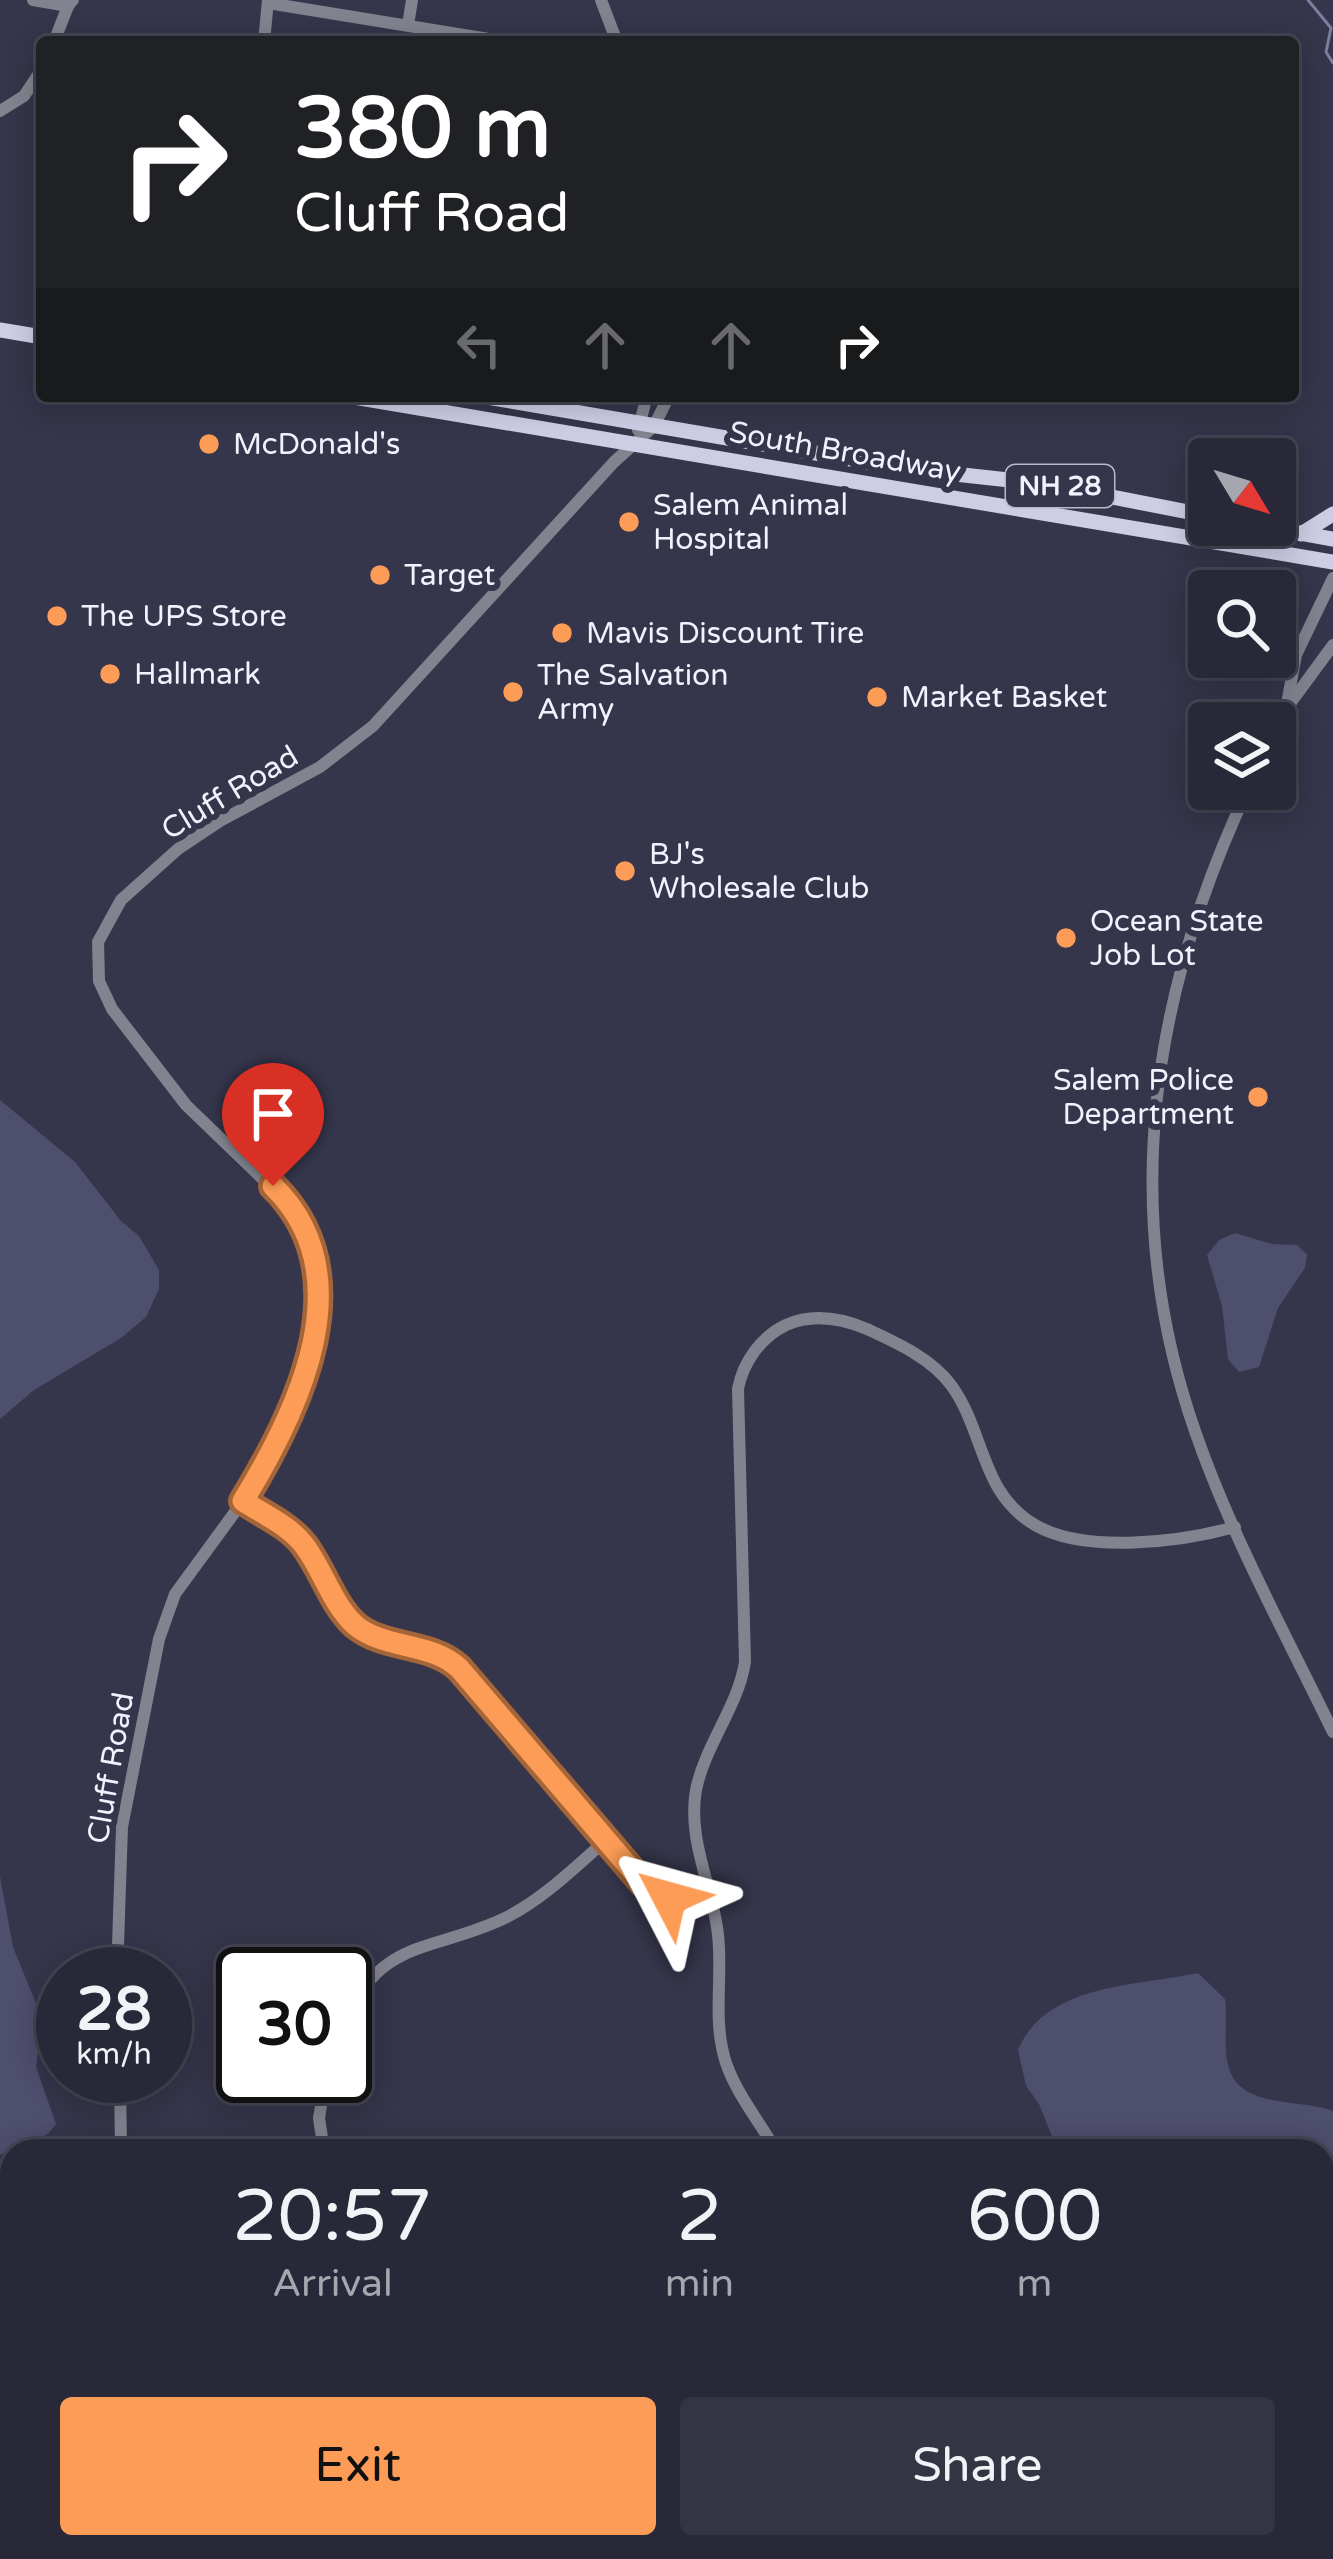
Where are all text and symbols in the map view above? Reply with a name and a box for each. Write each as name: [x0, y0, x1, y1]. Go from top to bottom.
text: 380 m: [294, 79, 551, 180]
icon: right: [96, 84, 252, 240]
text: Cluff Road: [294, 181, 569, 246]
icon: left: [446, 312, 512, 378]
icon: ahead: [572, 312, 638, 378]
icon: ahead: [698, 312, 764, 378]
icon: right: [824, 312, 890, 378]
street label: South Broadway: [726, 413, 964, 491]
place label: McDonald's: [233, 426, 400, 463]
marker: McDonald's: [196, 431, 222, 457]
north arrow: [1188, 438, 1296, 546]
map controls: [1188, 438, 1296, 810]
road number: NH 28: [1006, 465, 1114, 507]
place label: Salem Animal Hospital: [653, 487, 848, 558]
marker: Salem Animal Hospital: [616, 509, 642, 535]
place label: Target: [404, 557, 495, 594]
marker: Target: [367, 562, 393, 588]
button: search: [1188, 570, 1296, 678]
place label: The UPS Store: [81, 598, 287, 635]
marker: The UPS Store: [44, 603, 70, 629]
place label: Mavis Discount Tire: [586, 615, 864, 652]
marker: Mavis Discount Tire: [549, 620, 575, 646]
place label: Hallmark: [134, 656, 261, 693]
place label: The Salvation Army: [537, 657, 729, 728]
marker: Hallmark: [97, 661, 123, 687]
marker: The Salvation Army: [500, 679, 526, 705]
place label: Market Basket: [901, 679, 1107, 716]
marker: Market Basket: [864, 684, 890, 710]
button: layers: [1188, 702, 1296, 810]
street label: Cluff Road: [155, 738, 305, 848]
place label: BJ's Wholesale Club: [649, 836, 869, 907]
marker: BJ's Wholesale Club: [612, 858, 638, 884]
place label: Ocean State Job Lot: [1090, 903, 1264, 974]
marker: Ocean State Job Lot: [1053, 925, 1079, 951]
place label: Salem Police Department: [1053, 1062, 1234, 1133]
pin: [222, 1063, 324, 1186]
icon: arrive: [240, 1081, 306, 1147]
marker: Salem Police Department: [1245, 1084, 1271, 1110]
street label: Cluff Road: [79, 1689, 143, 1847]
position arrow: [606, 1835, 732, 1961]
speed limit sign: 30: [216, 1947, 372, 2103]
text: 28: [76, 1974, 152, 2046]
text: km/h: [76, 2036, 152, 2073]
text: 20:57: [233, 2174, 432, 2261]
text: 2: [677, 2174, 722, 2261]
text: 600: [967, 2174, 1102, 2261]
text: Arrival: [272, 2260, 393, 2307]
text: min: [665, 2260, 734, 2307]
text: m: [1017, 2260, 1052, 2307]
button: Exit: [60, 2397, 656, 2535]
button: Share: [680, 2397, 1275, 2535]

